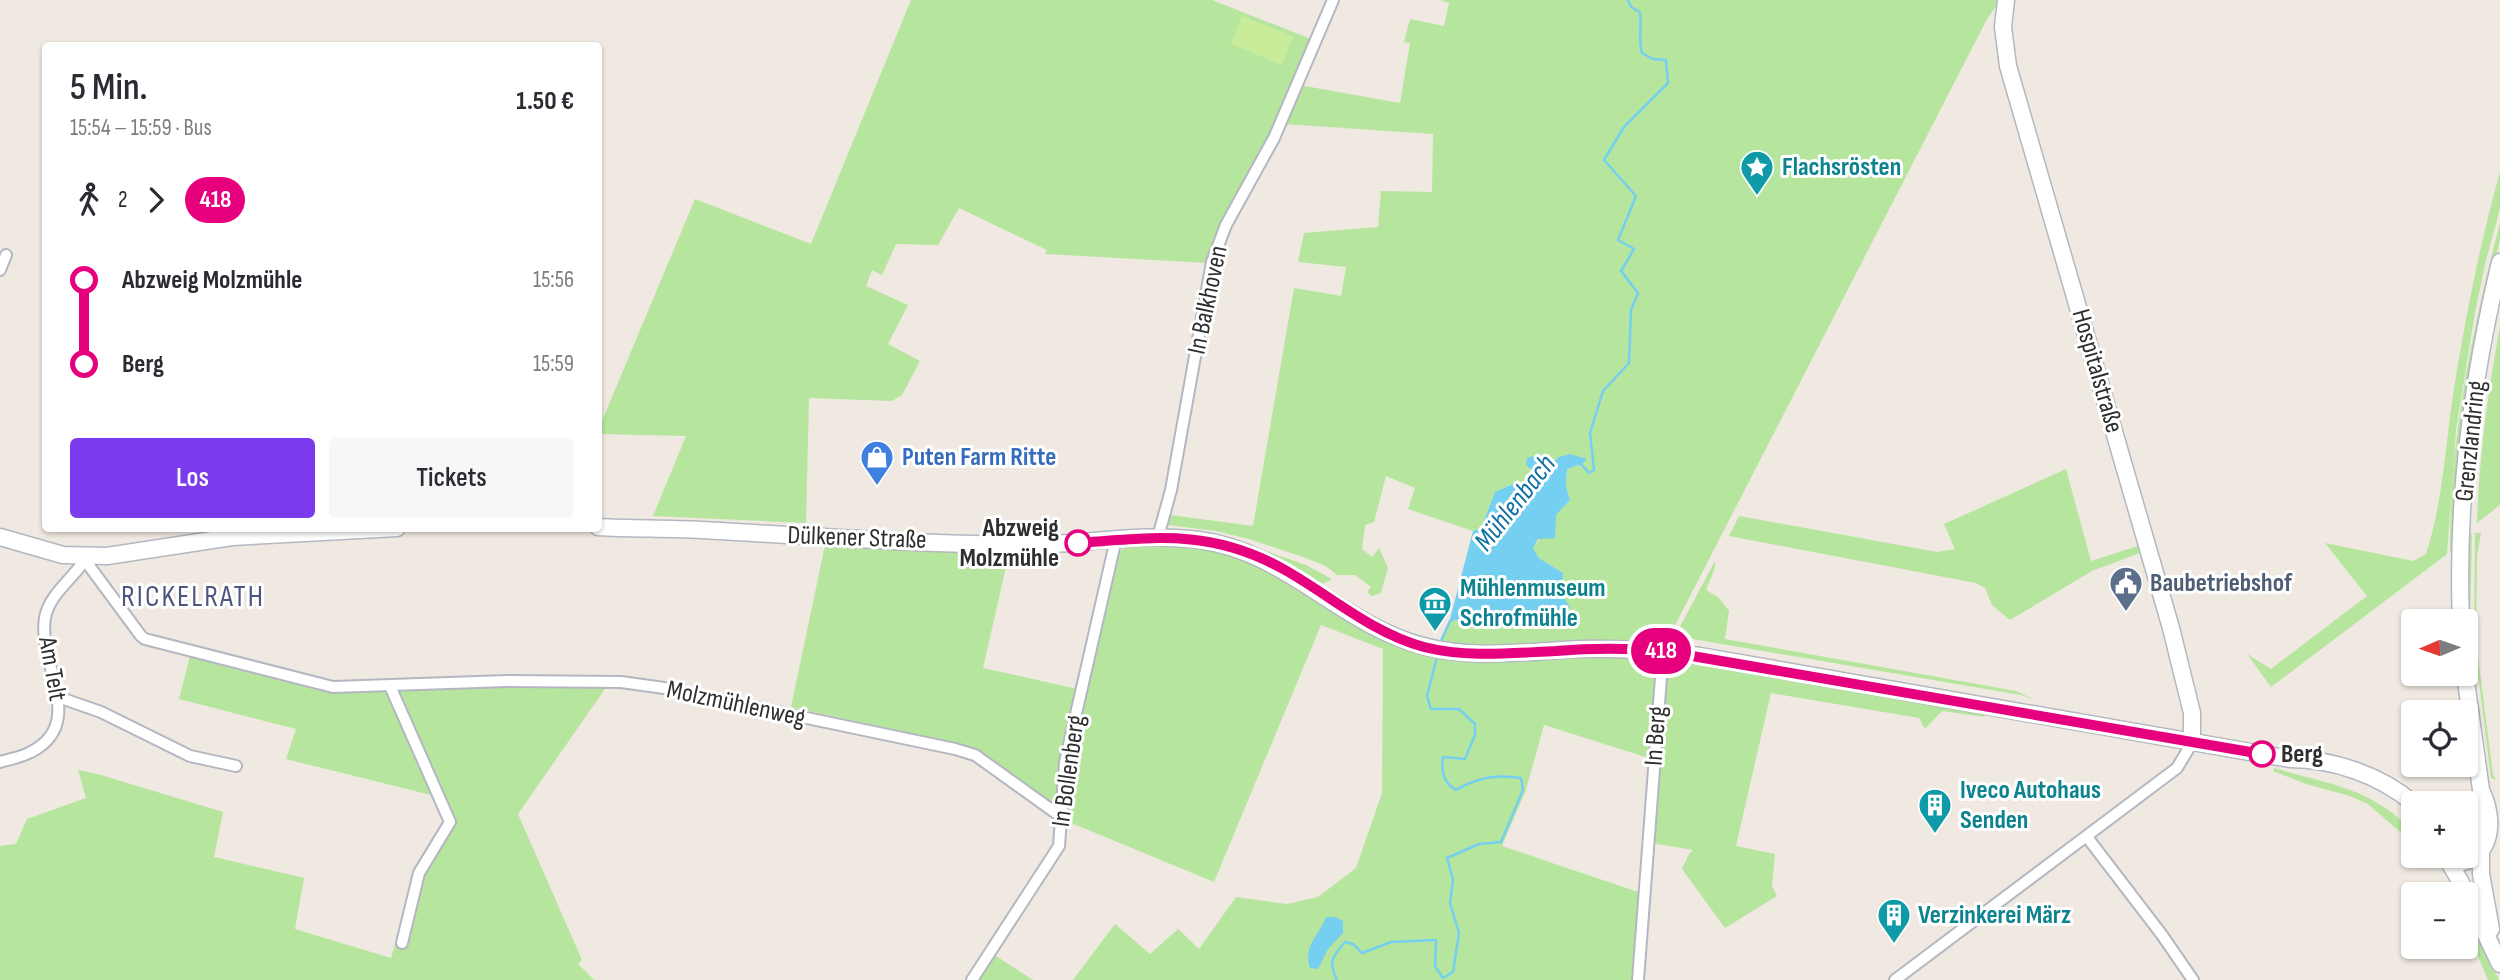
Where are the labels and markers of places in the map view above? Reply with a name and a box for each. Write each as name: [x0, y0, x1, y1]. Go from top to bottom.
place icon: Flachsrösten: [1738, 148, 1776, 197]
place label: Flachsrösten: [1782, 152, 1901, 183]
shop icon: Puten Farm Ritte: [858, 438, 896, 487]
place label: Puten Farm Ritte: [902, 442, 1056, 473]
place label: Abzweig Molzmühle: [959, 513, 1059, 574]
marker: Abzweig Molzmühle: [1065, 530, 1091, 556]
public building icon: Baubetriebshof: [2107, 564, 2145, 613]
place label: Baubetriebshof: [2150, 568, 2293, 599]
place label: Mühlenmuseum Schrofmühle: [1460, 573, 1606, 634]
museum icon: Mühlenmuseum Schrofmühle: [1416, 584, 1454, 633]
place label: Berg: [2281, 739, 2323, 770]
marker: Berg: [2249, 741, 2275, 767]
place label: Iveco Autohaus Senden: [1960, 775, 2101, 836]
building icon: Iveco Autohaus Senden: [1916, 786, 1954, 835]
building icon: Verzinkerei März: [1875, 896, 1913, 945]
place label: Verzinkerei März: [1918, 900, 2071, 931]

